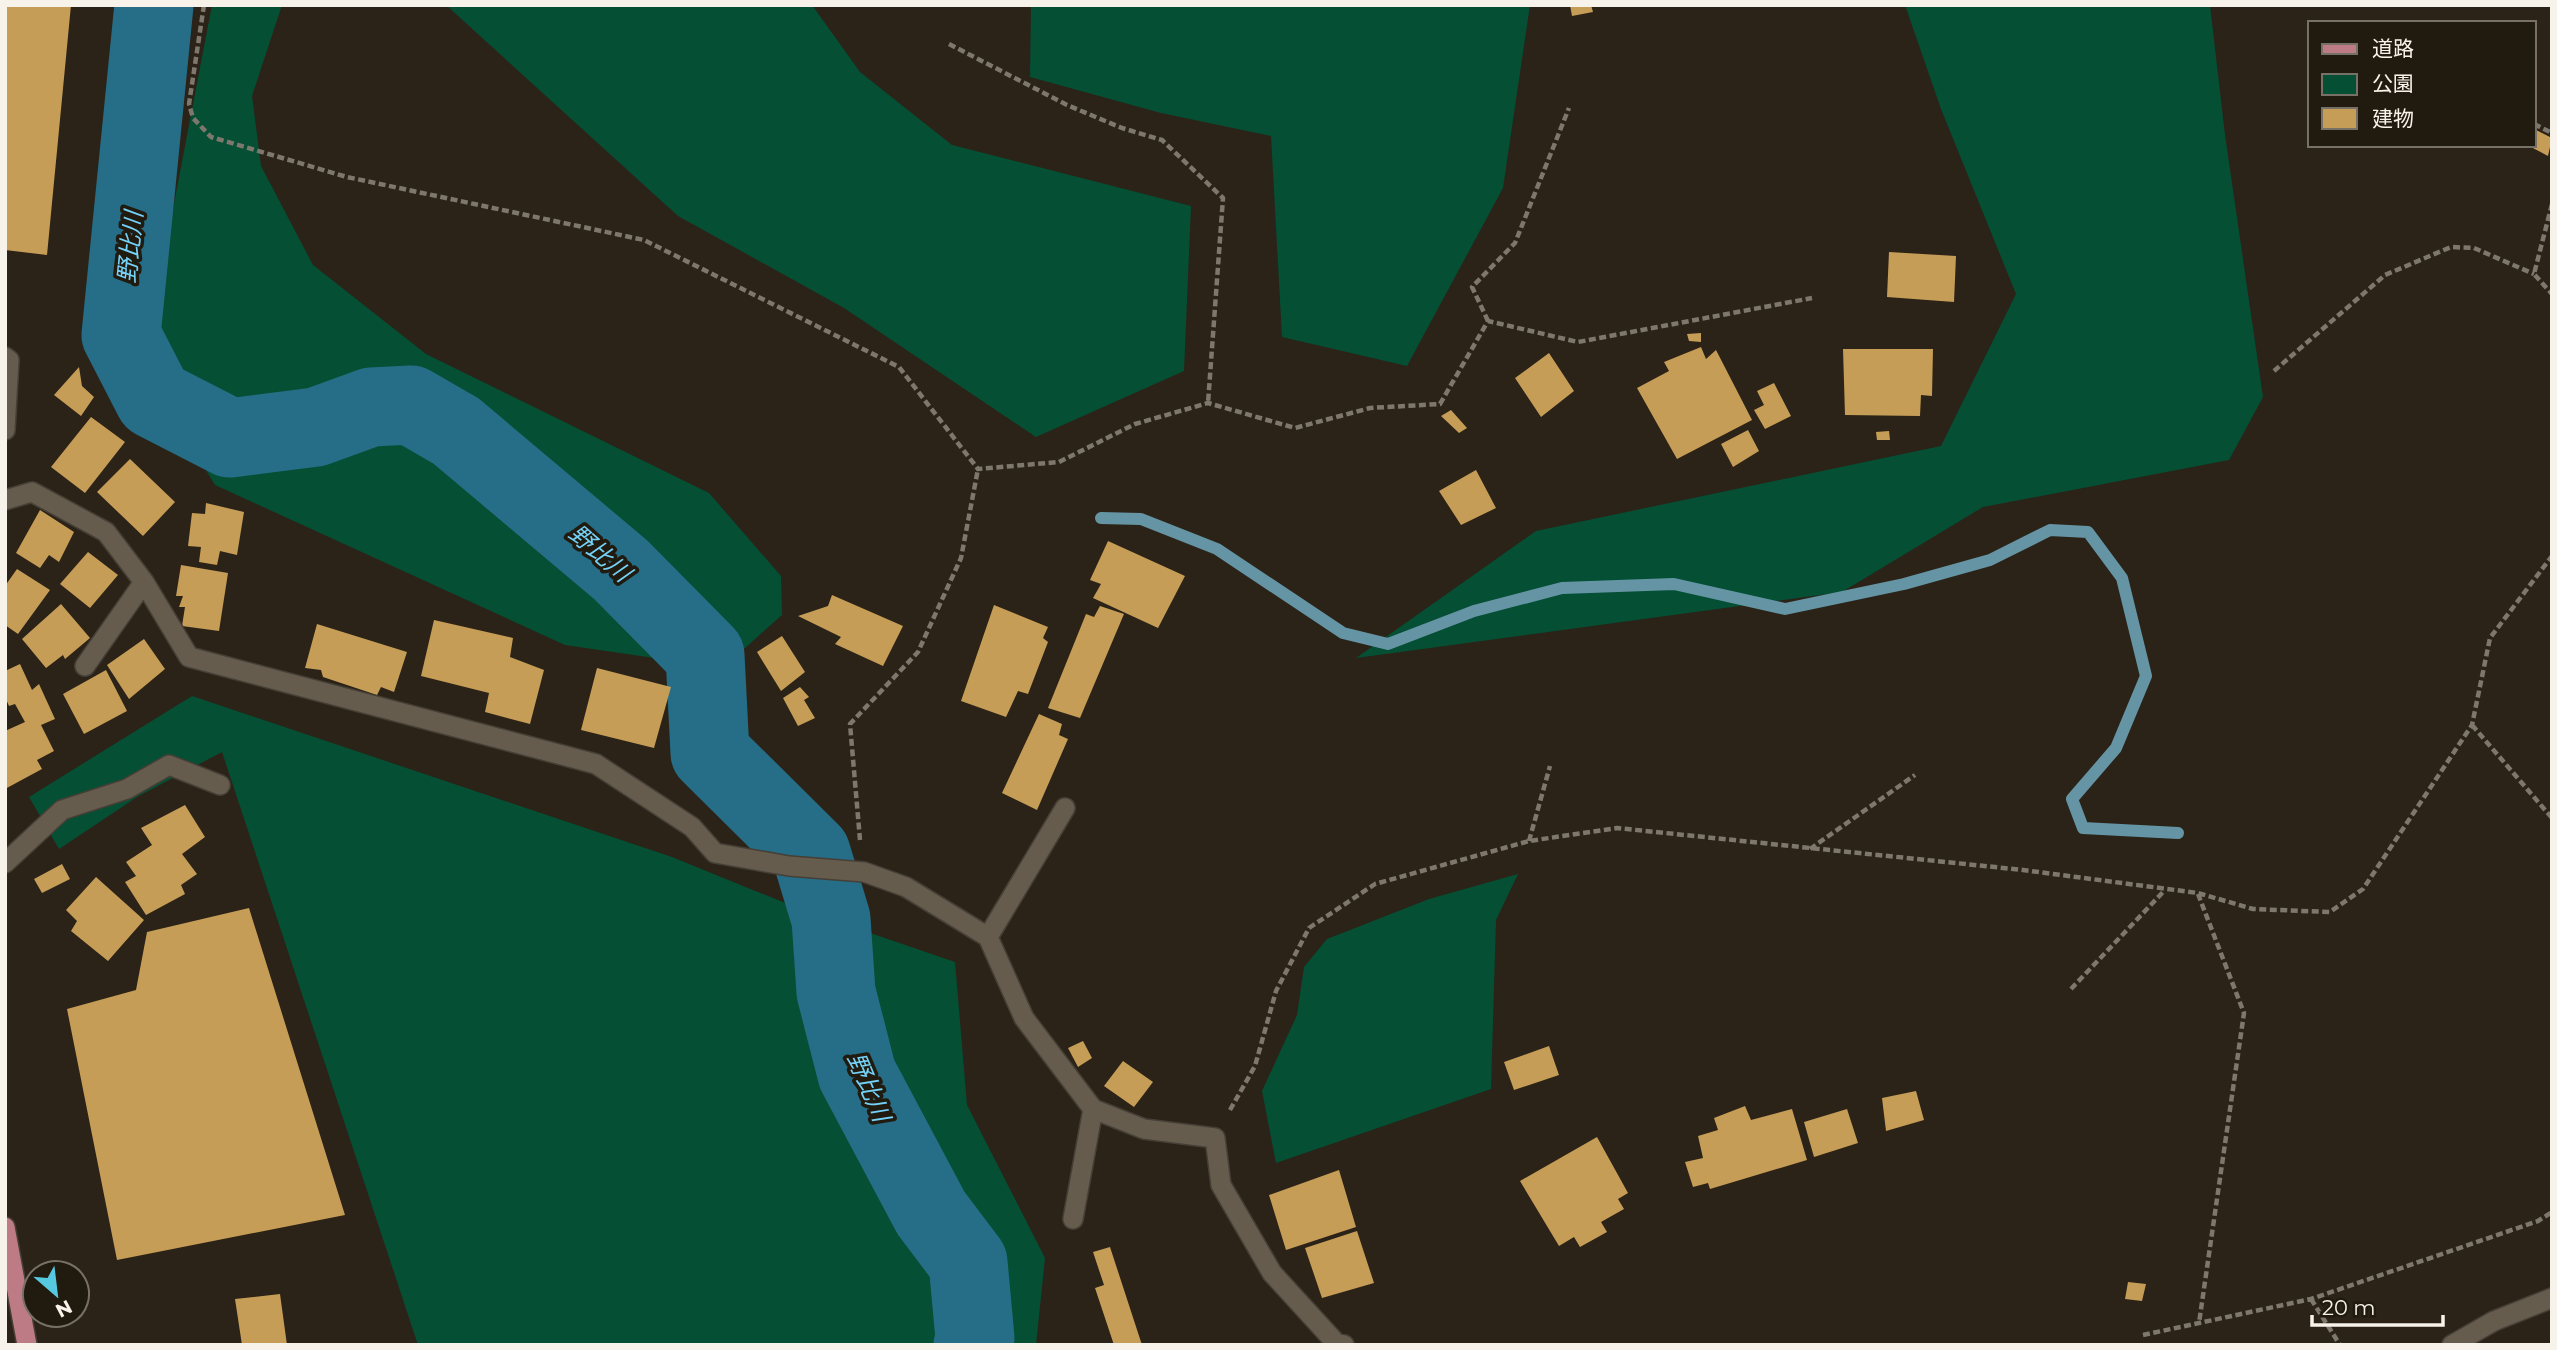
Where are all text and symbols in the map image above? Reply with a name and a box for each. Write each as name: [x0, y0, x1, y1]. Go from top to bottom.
legend: [2308, 21, 2536, 147]
text: 道路: [2372, 36, 2414, 61]
text: 公園: [2372, 71, 2414, 96]
text: 建物: [2372, 106, 2414, 131]
water label: 野比川: [112, 207, 148, 284]
water label: 野比川: [563, 518, 639, 590]
water label: 野比川: [842, 1048, 898, 1129]
north arrow: [21, 1259, 91, 1329]
scale bar: [2312, 1284, 2443, 1328]
text: N: [52, 1295, 76, 1322]
text: 20 m: [2322, 1295, 2376, 1320]

